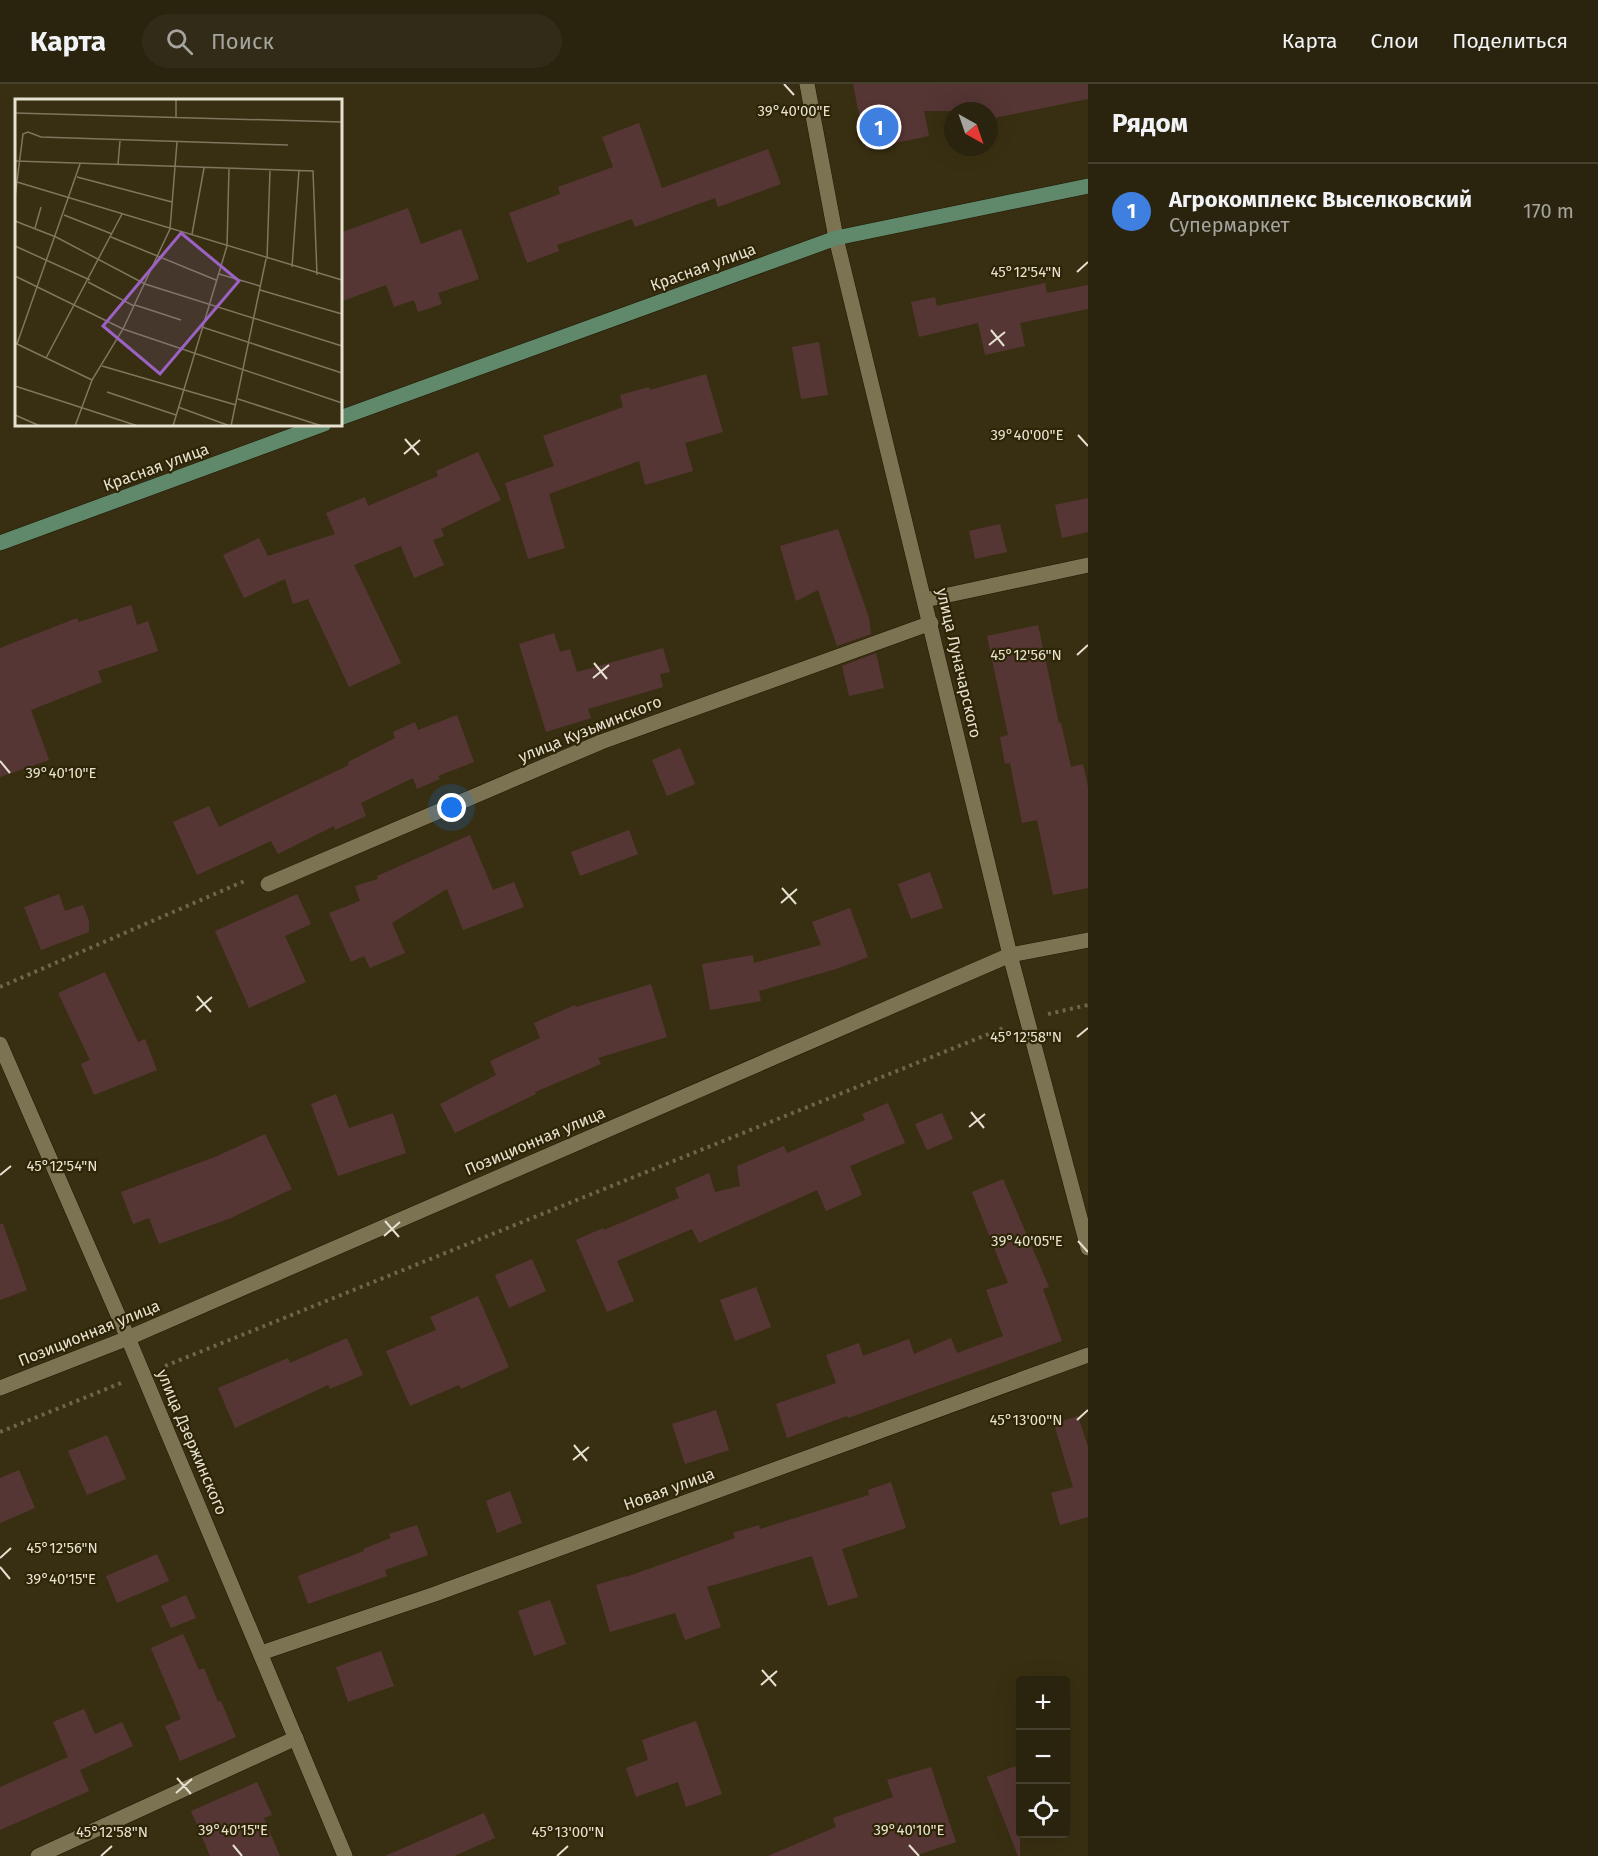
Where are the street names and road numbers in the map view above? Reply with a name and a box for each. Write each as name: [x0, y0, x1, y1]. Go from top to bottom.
street label: Красная улица: [648, 239, 758, 295]
street label: Красная улица: [101, 439, 211, 495]
street label: улица Луначарского: [932, 586, 986, 740]
street label: улица Кузьминского: [516, 692, 664, 766]
street label: Позиционная улица: [462, 1103, 608, 1179]
street label: Позиционная улица: [15, 1296, 163, 1370]
street label: улица Дзержинского: [153, 1366, 231, 1518]
street label: Новая улица: [621, 1464, 717, 1514]

